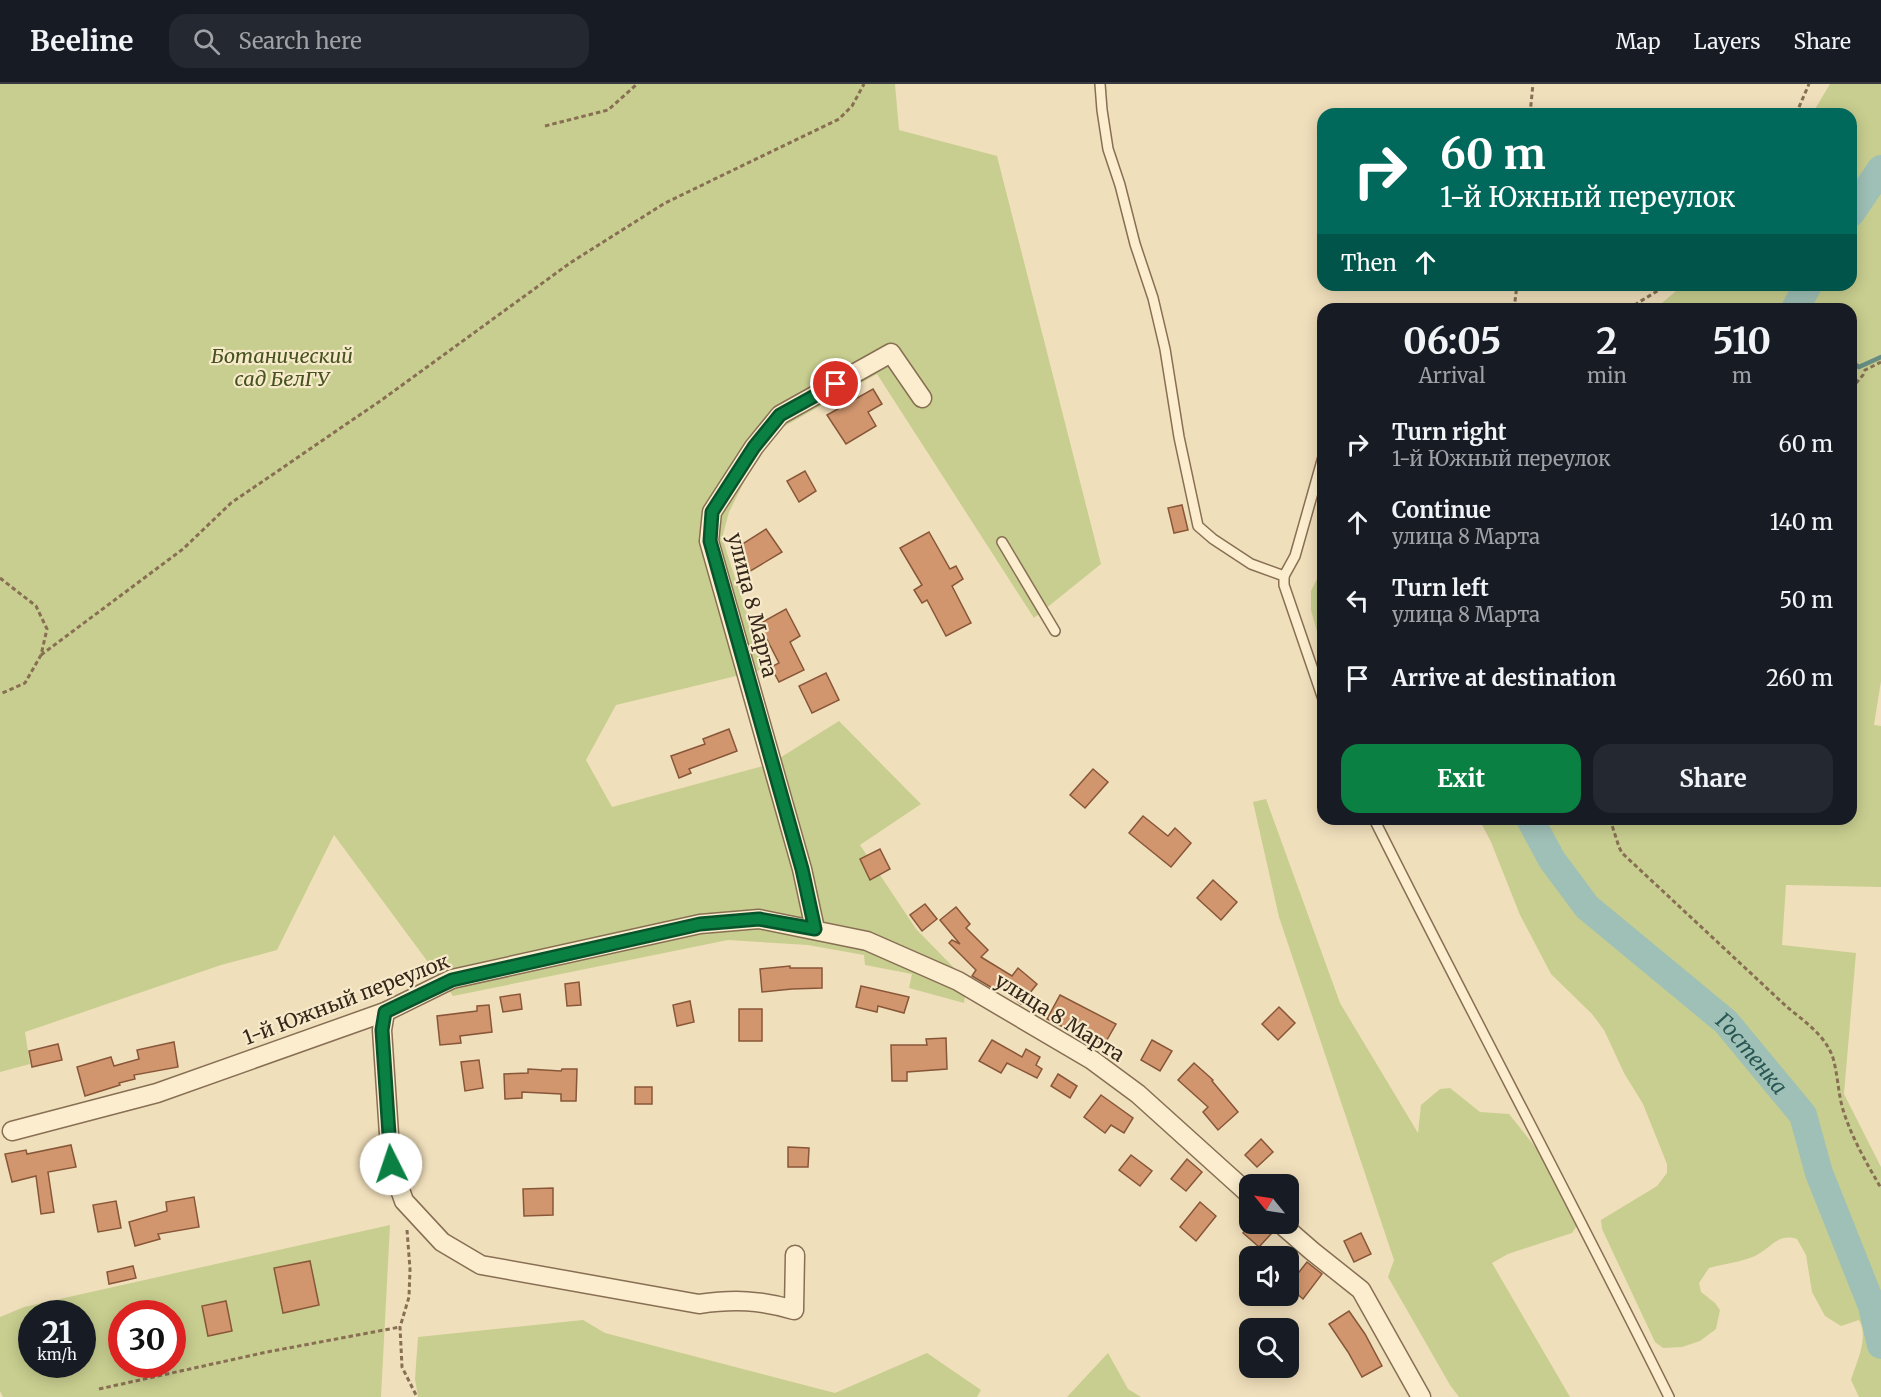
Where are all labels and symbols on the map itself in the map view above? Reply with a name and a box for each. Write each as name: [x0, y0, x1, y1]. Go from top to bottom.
park label: Ботанический сад БелГУ: [211, 343, 353, 391]
pin: [810, 358, 861, 409]
street label: улица 8 Марта: [723, 530, 783, 680]
street label: 1-й Южный переулок: [239, 948, 453, 1050]
street label: улица 8 Марта: [991, 967, 1130, 1067]
water label: Гостенка: [1711, 1006, 1794, 1100]
position arrow: [359, 1132, 423, 1196]
north arrow: [1239, 1174, 1299, 1234]
speed limit sign: 30: [108, 1300, 186, 1378]

